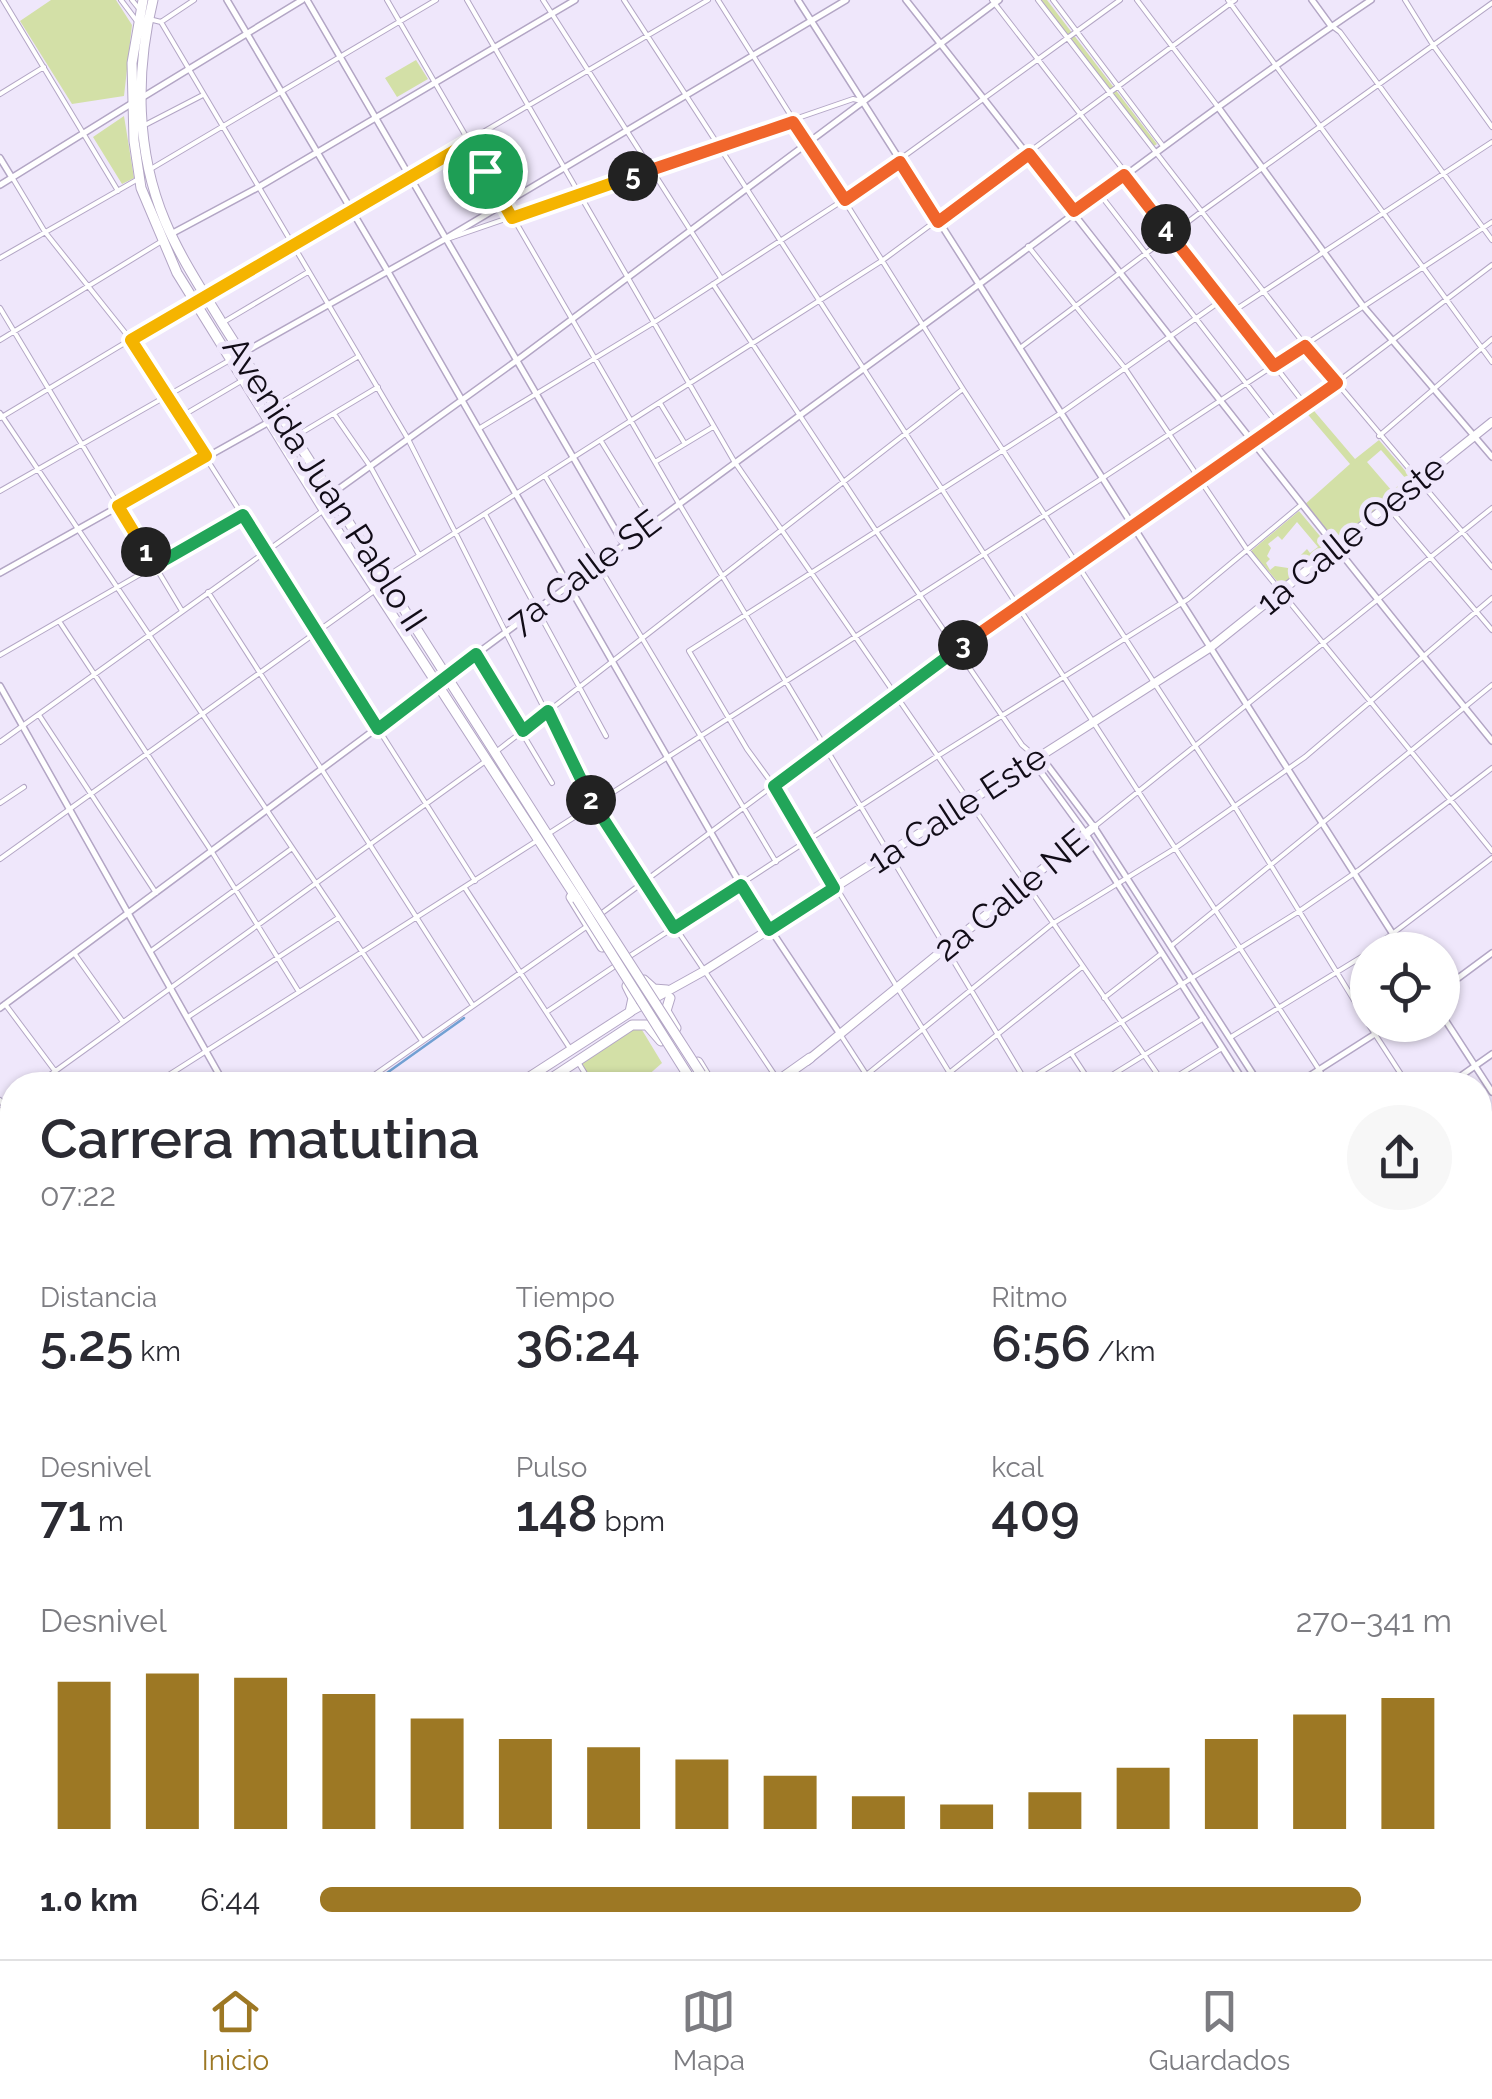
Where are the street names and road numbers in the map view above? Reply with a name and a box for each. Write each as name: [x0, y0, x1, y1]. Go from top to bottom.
street label: Avenida Juan Pablo II: [215, 329, 436, 639]
street label: 1a Calle Oeste: [1248, 446, 1453, 623]
street label: 7a Calle SE: [499, 501, 668, 642]
street label: 1a Calle Este: [860, 736, 1054, 882]
street label: 2a Calle NE: [925, 820, 1096, 969]

